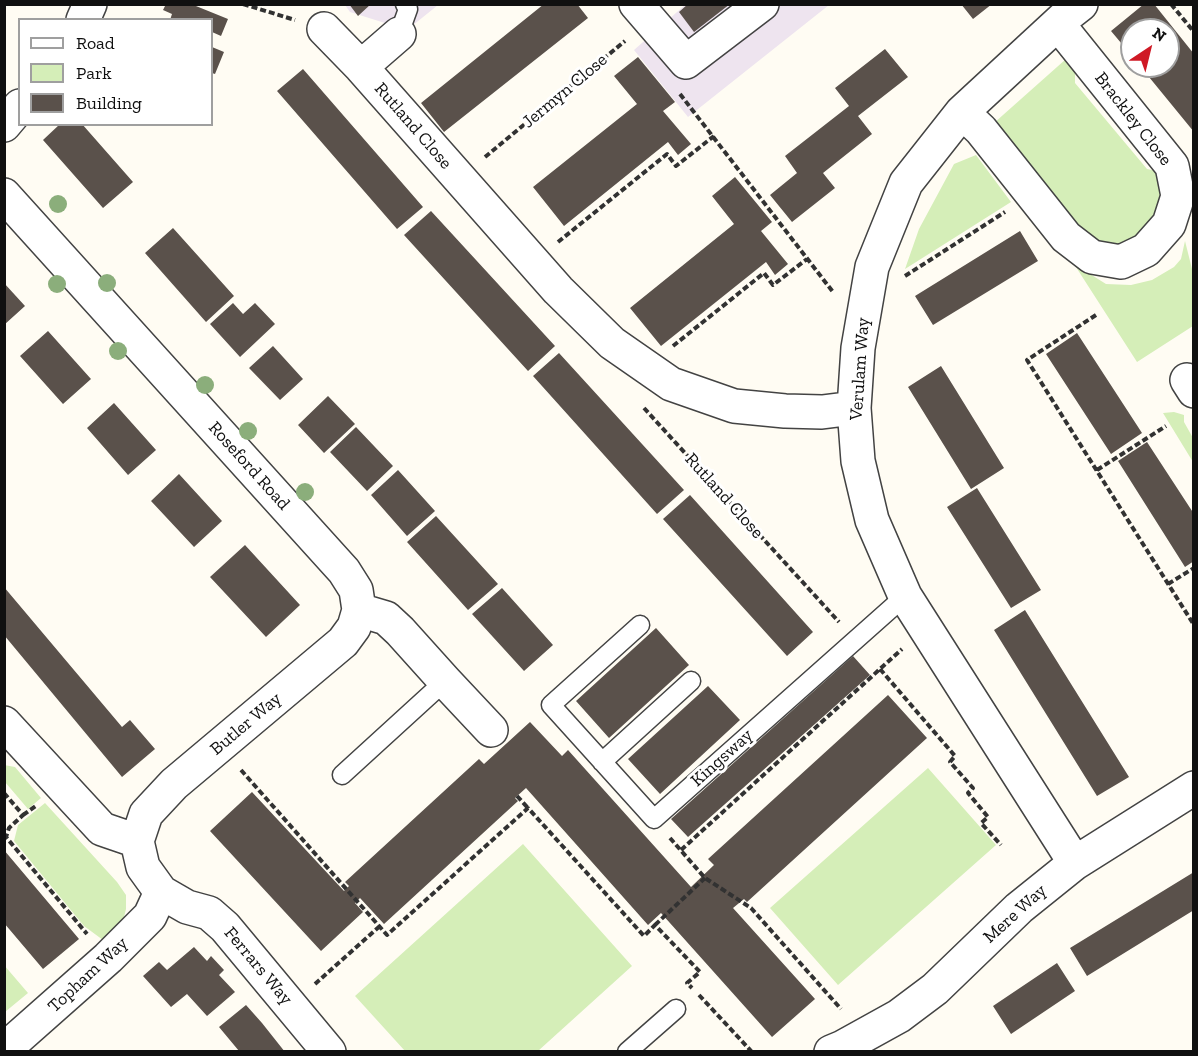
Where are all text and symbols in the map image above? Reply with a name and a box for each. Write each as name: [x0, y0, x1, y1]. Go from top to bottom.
legend: [18, 18, 213, 126]
north arrow: [1120, 18, 1180, 78]
text: N: [1149, 23, 1170, 46]
text: Road: [76, 32, 115, 54]
street label: Jermyn Close: [518, 49, 612, 133]
text: Park: [76, 62, 112, 84]
street label: Brackley Close: [1090, 68, 1176, 170]
street label: Rutland Close: [370, 78, 456, 174]
text: Building: [76, 92, 142, 114]
street label: Verulam Way: [846, 317, 874, 421]
street label: Roseford Road: [204, 417, 294, 515]
street label: Rutland Close: [680, 449, 768, 543]
street label: Butler Way: [206, 688, 286, 760]
street label: Kingsway: [687, 725, 757, 791]
street label: Mere Way: [979, 880, 1051, 948]
street label: Ferrars Way: [219, 923, 297, 1009]
street label: Topham Way: [44, 933, 132, 1017]

